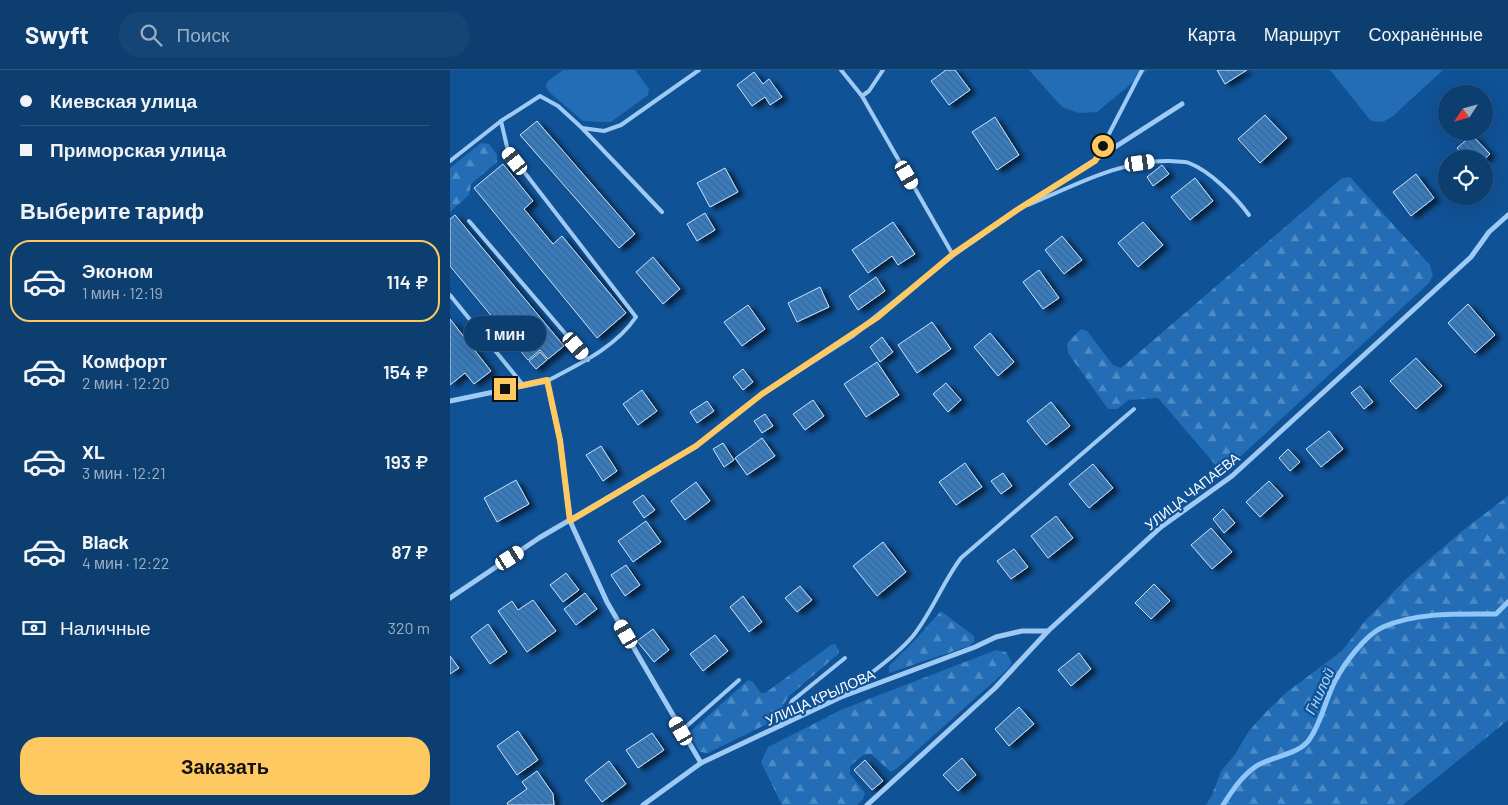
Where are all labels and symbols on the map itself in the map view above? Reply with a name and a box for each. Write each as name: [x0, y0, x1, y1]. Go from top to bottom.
north arrow: [1438, 85, 1492, 140]
route start: [1092, 135, 1114, 157]
car: [499, 145, 530, 177]
car: [1124, 153, 1155, 173]
car: [893, 158, 920, 192]
callout: 1 мин: [464, 316, 546, 352]
car: [560, 330, 591, 362]
route end: [494, 378, 516, 400]
street label: УЛИЦА ЧАПАЕВА: [1141, 448, 1243, 533]
car: [493, 544, 526, 572]
car: [612, 617, 639, 651]
water label: Гнилой: [1300, 664, 1338, 717]
street label: УЛИЦА КРЫЛОВА: [762, 665, 878, 729]
car: [667, 714, 694, 748]

